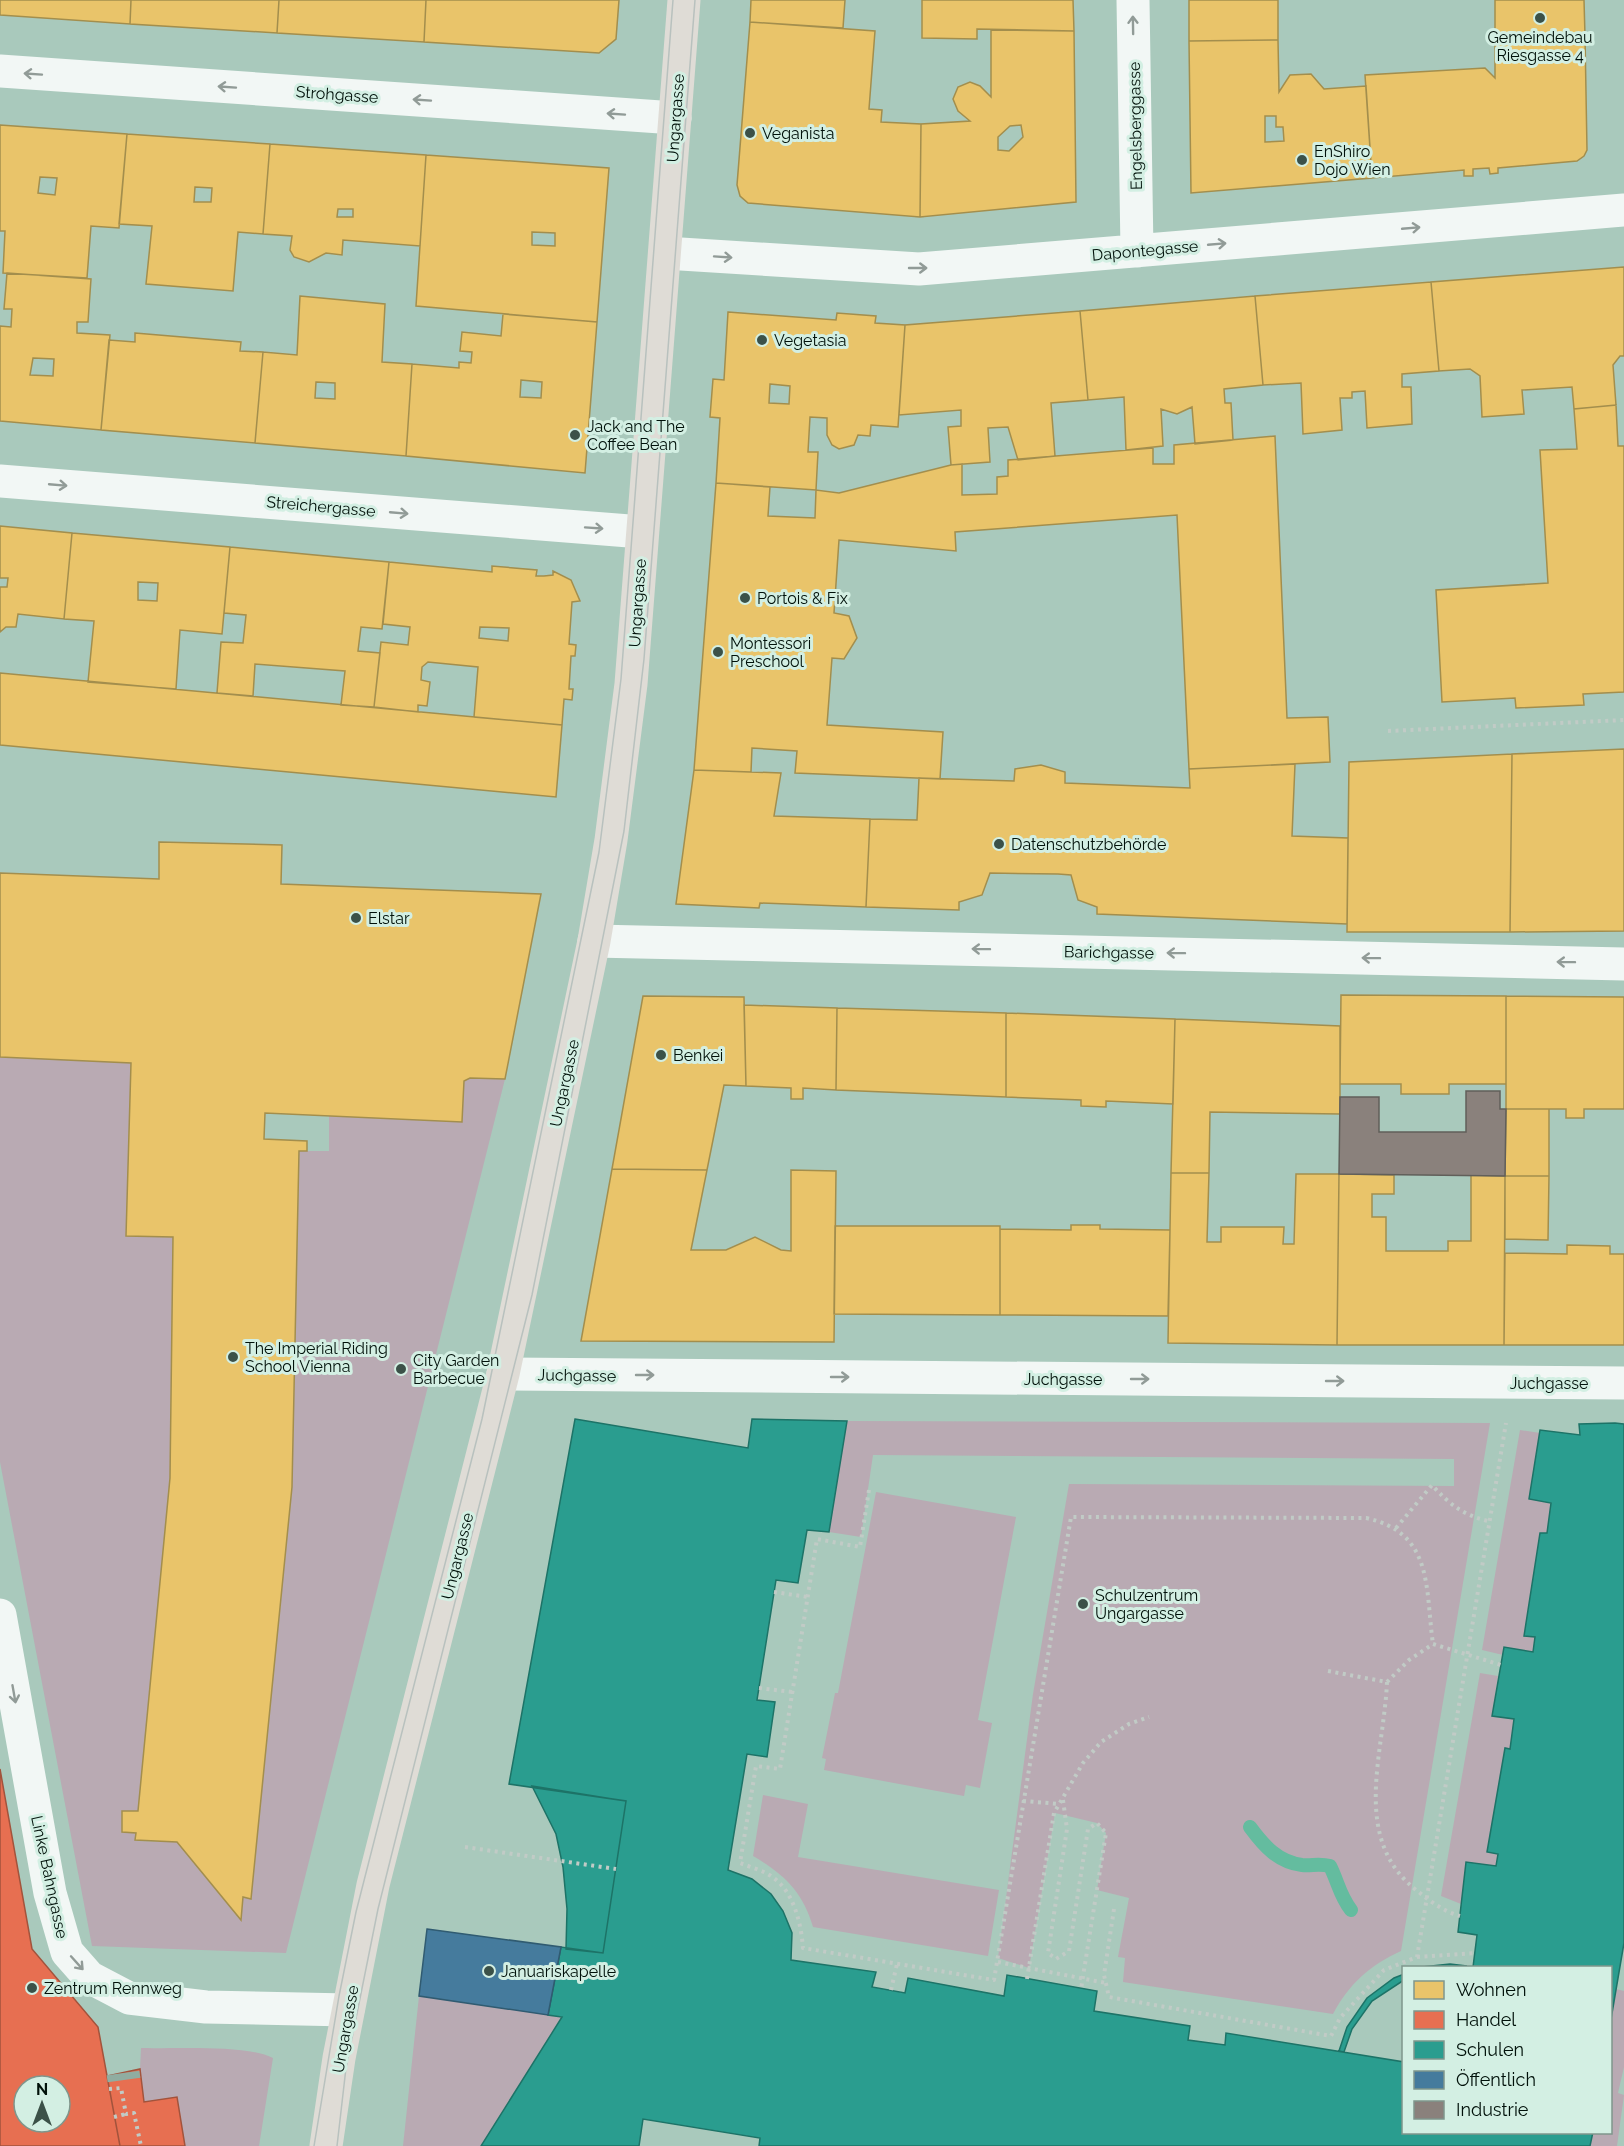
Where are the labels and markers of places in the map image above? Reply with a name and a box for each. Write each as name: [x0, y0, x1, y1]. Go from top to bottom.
marker: Gemeindebau Riesgasse 4: [1533, 11, 1547, 25]
place label: Gemeindebau Riesgasse 4: [1487, 28, 1593, 65]
place label: Veganista: [762, 124, 834, 143]
marker: Veganista: [743, 126, 757, 140]
place label: EnShiro Dojo Wien: [1314, 142, 1391, 179]
marker: EnShiro Dojo Wien: [1295, 153, 1309, 167]
place label: Vegetasia: [774, 331, 846, 350]
marker: Vegetasia: [755, 333, 769, 347]
place label: Jack and The Coffee Bean: [587, 417, 685, 454]
marker: Jack and The Coffee Bean: [568, 428, 582, 442]
place label: Portois & Fix: [757, 589, 848, 608]
marker: Portois & Fix: [738, 591, 752, 605]
place label: Montessori Preschool: [730, 634, 811, 671]
marker: Montessori Preschool: [711, 645, 725, 659]
place label: Datenschutzbehörde: [1011, 835, 1166, 854]
marker: Datenschutzbehörde: [992, 837, 1006, 851]
place label: Elstar: [368, 909, 410, 928]
marker: Elstar: [349, 911, 363, 925]
place label: Benkei: [673, 1046, 723, 1065]
marker: Benkei: [654, 1048, 668, 1062]
place label: The Imperial Riding School Vienna: [245, 1339, 388, 1376]
marker: The Imperial Riding School Vienna: [226, 1350, 240, 1364]
place label: City Garden Barbecue: [413, 1351, 499, 1388]
marker: City Garden Barbecue: [394, 1362, 408, 1376]
place label: Schulzentrum Ungargasse: [1095, 1586, 1198, 1623]
marker: Schulzentrum Ungargasse: [1076, 1597, 1090, 1611]
place label: Januariskapelle: [501, 1962, 616, 1981]
marker: Januariskapelle: [482, 1964, 496, 1978]
place label: Zentrum Rennweg: [44, 1979, 182, 1998]
marker: Zentrum Rennweg: [25, 1981, 39, 1995]

